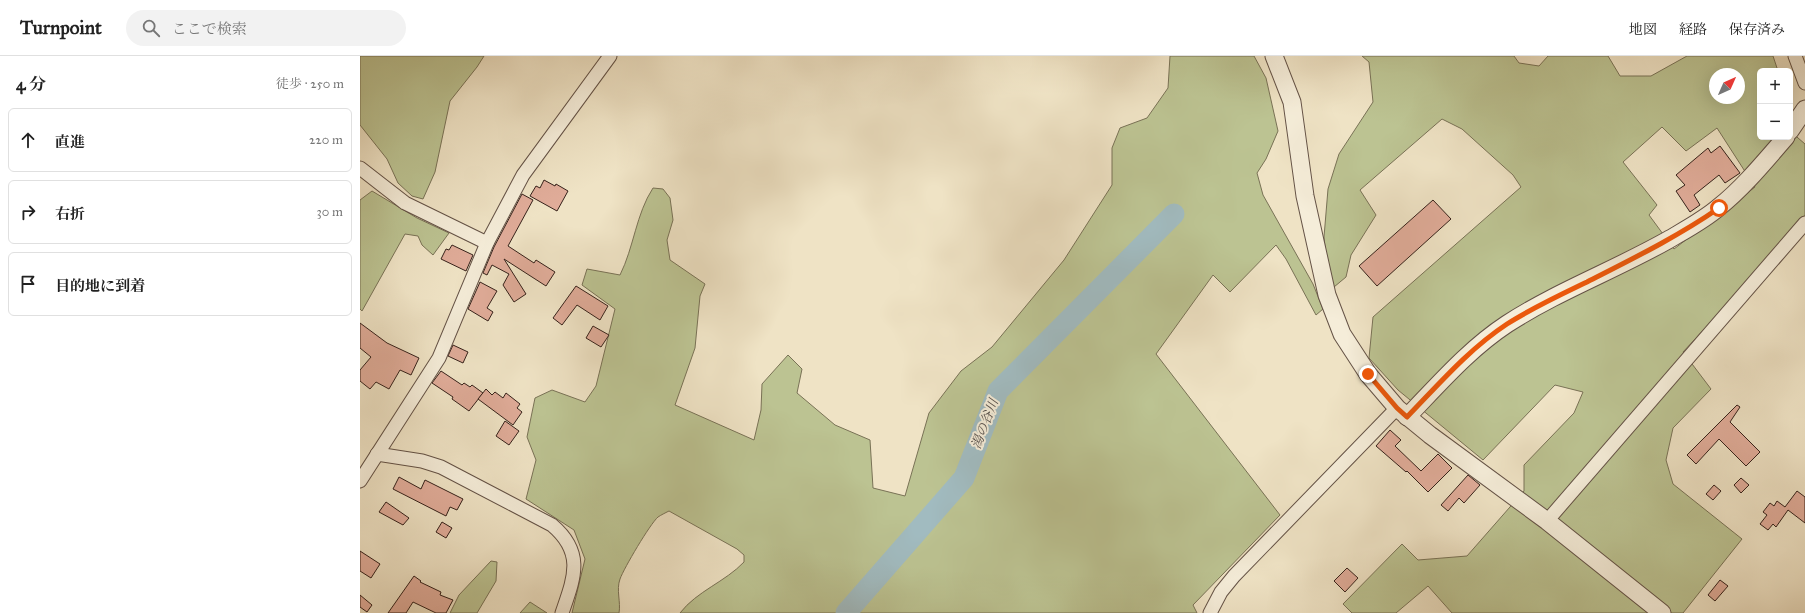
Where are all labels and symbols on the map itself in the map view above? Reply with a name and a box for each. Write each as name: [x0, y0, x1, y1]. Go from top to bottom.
north arrow: [1709, 68, 1745, 104]
route start: [1710, 199, 1728, 217]
route end: [1359, 365, 1377, 383]
water label: 湯の谷川: [968, 395, 1003, 451]

